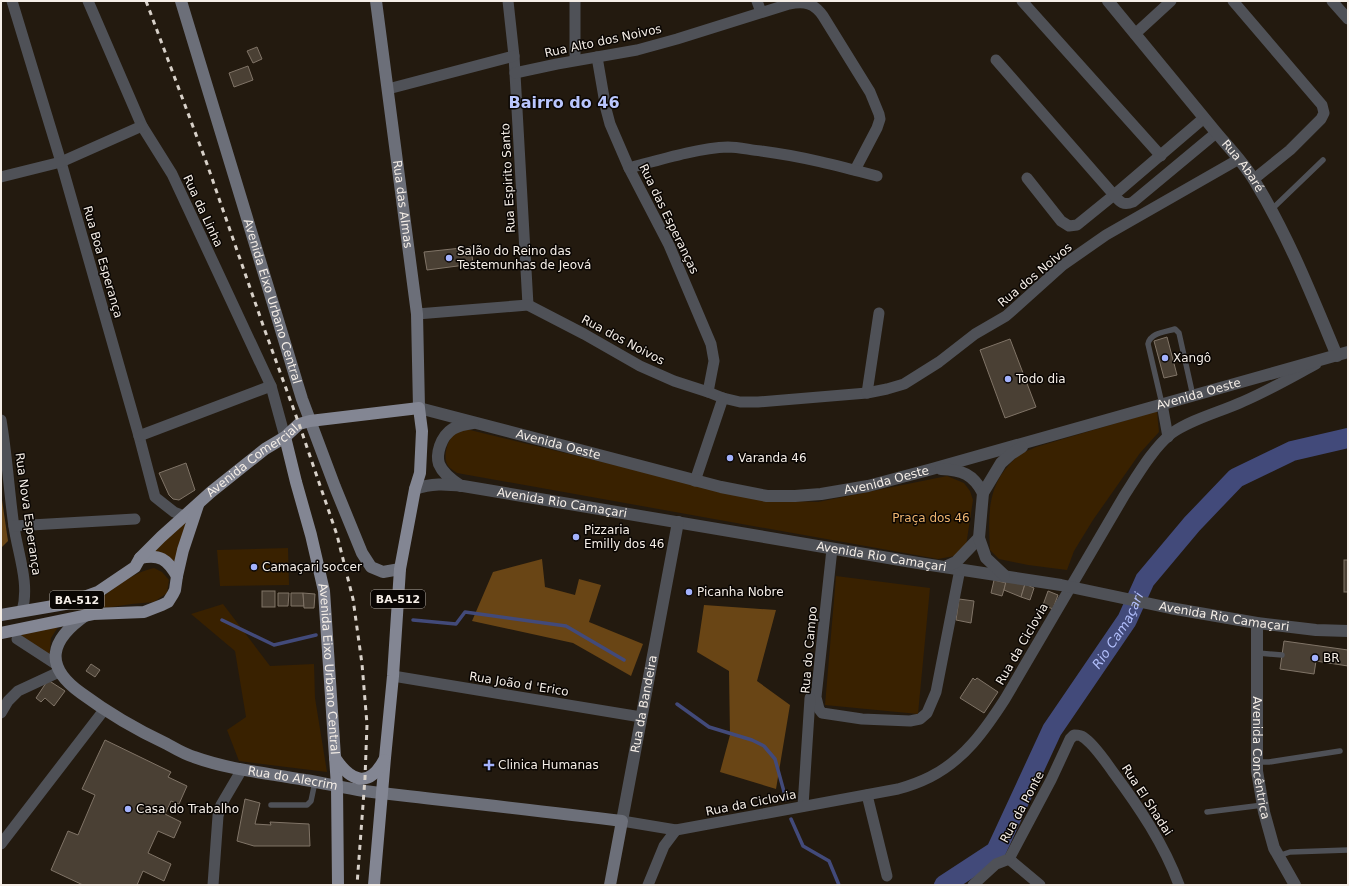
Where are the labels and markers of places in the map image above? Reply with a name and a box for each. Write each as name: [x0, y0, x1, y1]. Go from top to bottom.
place label: Salão do Reino das Testemunhas de Jeová: [456, 244, 591, 272]
marker: Salão do Reino das Testemunhas de Jeová: [444, 253, 454, 263]
place label: Xangô: [1173, 351, 1211, 365]
marker: Xangô: [1160, 353, 1170, 363]
place label: Todo dia: [1015, 372, 1066, 386]
marker: Todo dia: [1003, 374, 1013, 384]
place label: Varanda 46: [738, 451, 807, 465]
marker: Varanda 46: [725, 453, 735, 463]
place label: Pizzaria Emilly dos 46: [584, 523, 664, 551]
marker: Pizzaria Emilly dos 46: [571, 532, 581, 542]
place label: Camaçari soccer: [262, 560, 362, 574]
marker: Camaçari soccer: [249, 562, 259, 572]
place label: Picanha Nobre: [697, 585, 784, 599]
marker: Picanha Nobre: [684, 587, 694, 597]
place label: BR: [1323, 651, 1340, 665]
marker: BR: [1310, 653, 1320, 663]
place label: Clinica Humanas: [498, 758, 599, 772]
marker: Clinica Humanas: [483, 759, 495, 771]
place label: Casa do Trabalho: [136, 802, 239, 816]
marker: Casa do Trabalho: [123, 804, 133, 814]

